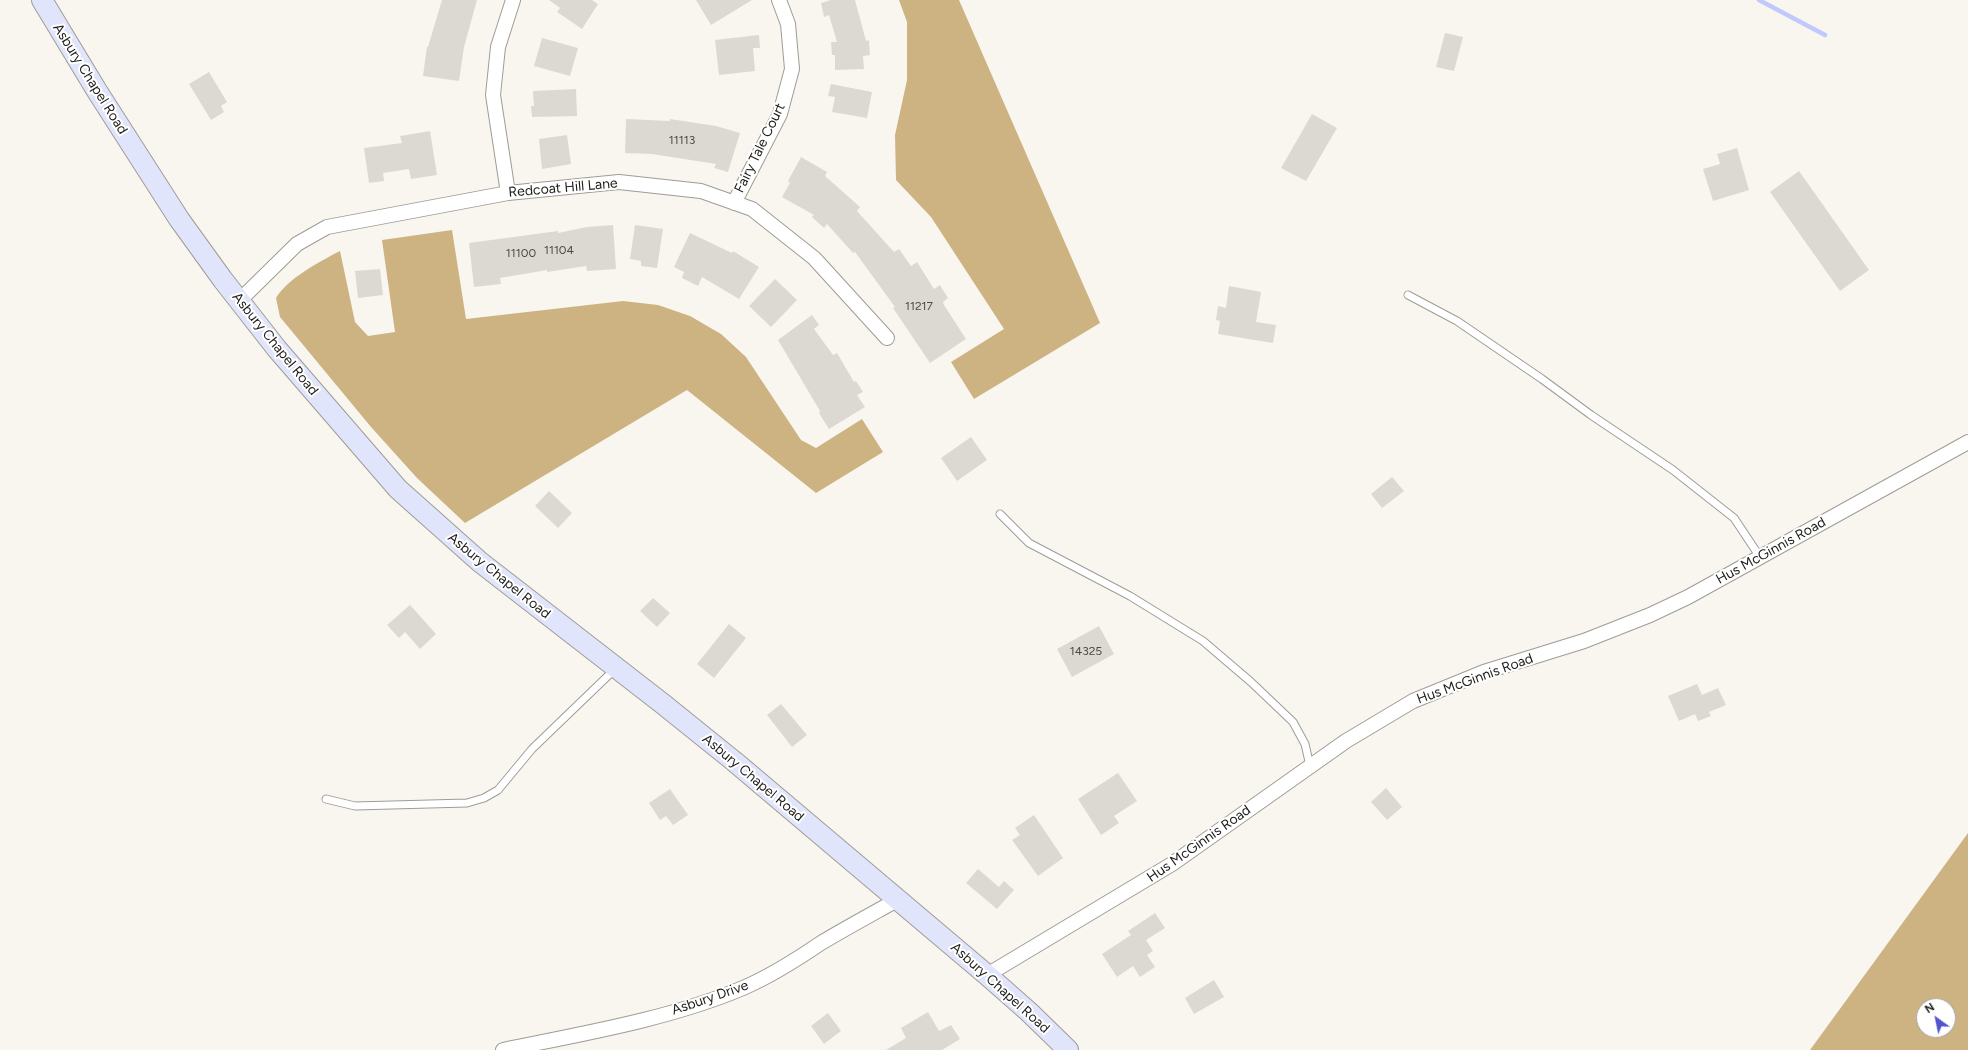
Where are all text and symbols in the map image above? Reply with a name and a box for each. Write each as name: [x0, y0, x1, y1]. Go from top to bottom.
street label: Asbury Chapel Road: [49, 21, 131, 137]
street label: Fairy Tale Court: [731, 100, 789, 196]
house number: 11113: [669, 133, 695, 147]
street label: Redcoat Hill Lane: [508, 175, 618, 201]
house number: 11104: [544, 243, 574, 257]
house number: 11100: [506, 246, 536, 260]
street label: Asbury Chapel Road: [228, 289, 322, 399]
house number: 11217: [905, 299, 933, 313]
street label: Hus McGinnis Road: [1713, 514, 1829, 588]
street label: Asbury Chapel Road: [444, 529, 554, 623]
house number: 14325: [1070, 644, 1102, 658]
street label: Hus McGinnis Road: [1414, 650, 1536, 708]
street label: Asbury Chapel Road: [699, 731, 807, 825]
street label: Hus McGinnis Road: [1144, 802, 1254, 886]
street label: Asbury Chapel Road: [947, 939, 1053, 1037]
street label: Asbury Drive: [669, 977, 751, 1019]
north arrow: [1916, 998, 1956, 1038]
text: N: [1923, 1001, 1937, 1016]

